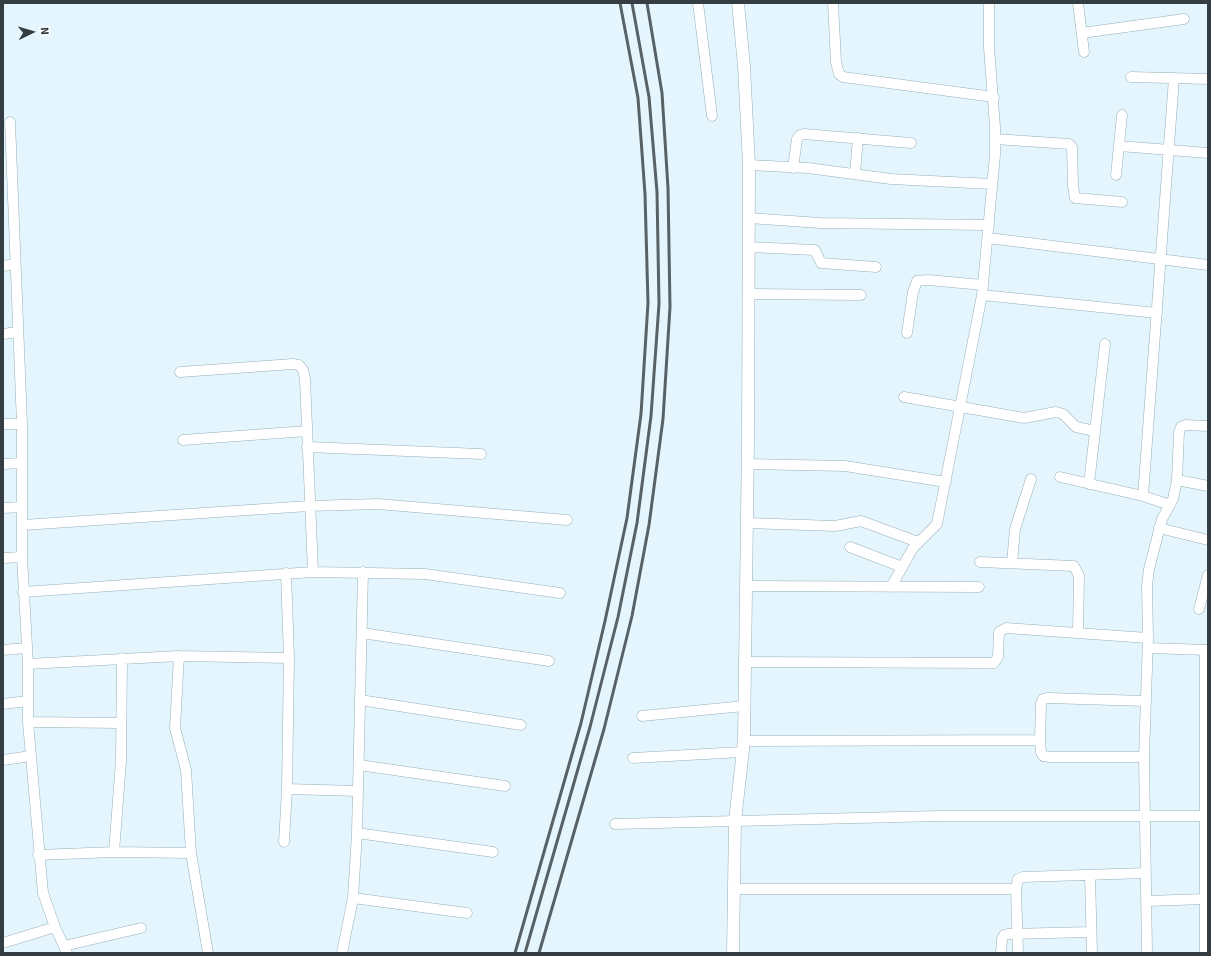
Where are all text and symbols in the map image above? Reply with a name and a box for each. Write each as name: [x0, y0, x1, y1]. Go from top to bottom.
north arrow: [12, 12, 52, 52]
text: N: [38, 27, 51, 35]

